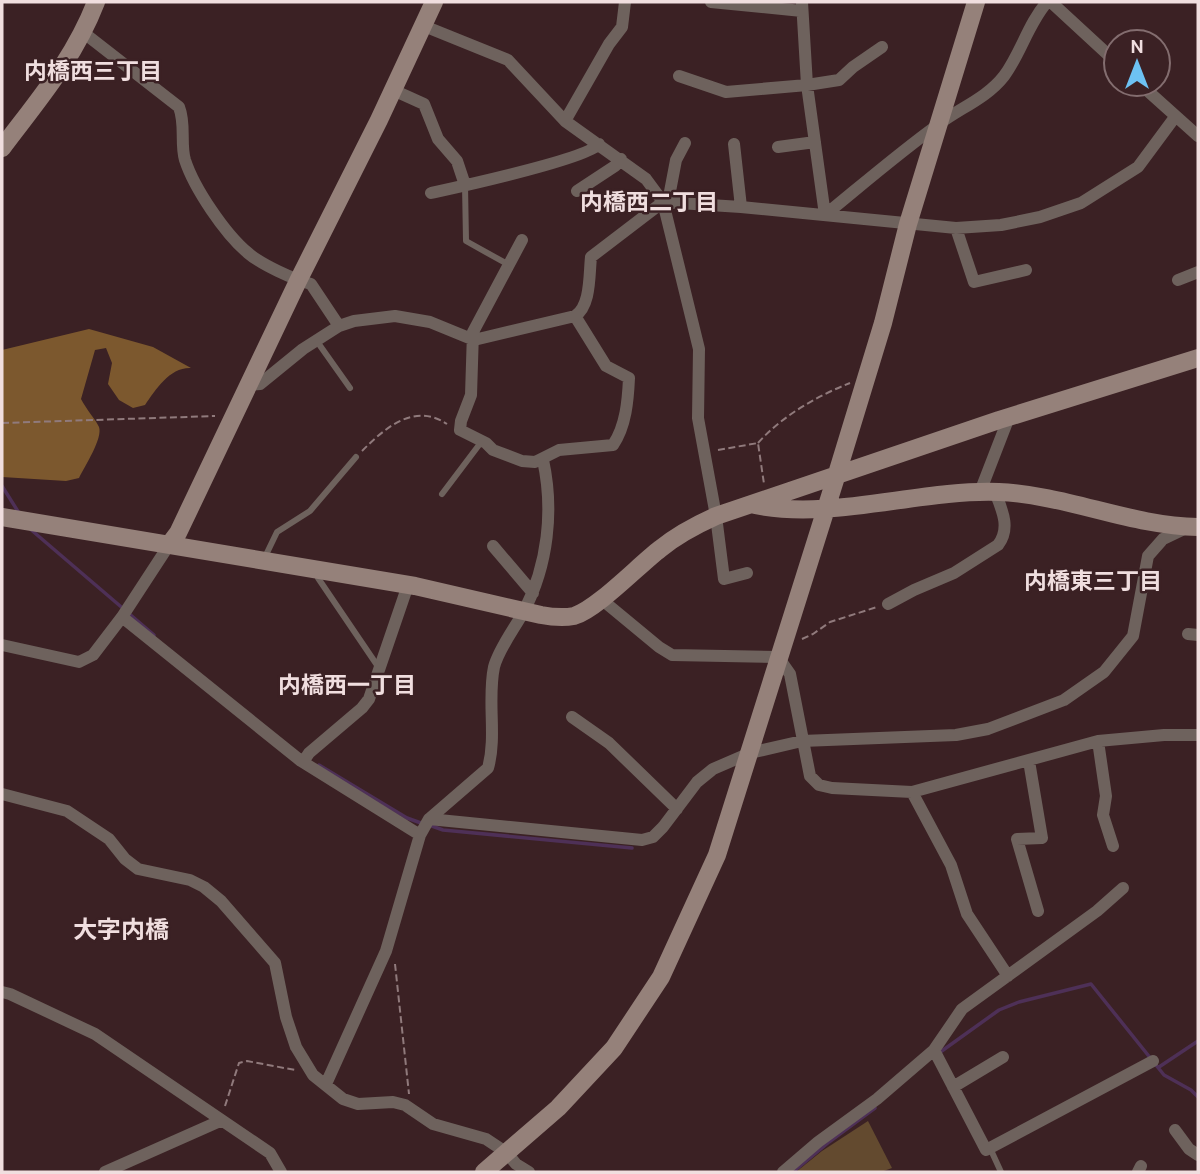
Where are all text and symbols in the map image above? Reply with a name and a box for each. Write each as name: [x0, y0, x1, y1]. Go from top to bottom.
north arrow: [1102, 28, 1172, 98]
text: N: [1130, 36, 1144, 60]
district label: 内橋西三丁目: [24, 59, 162, 88]
district label: 内橋西二丁目: [580, 190, 718, 219]
district label: 内橋東三丁目: [1024, 569, 1162, 598]
district label: 内橋西一丁目: [278, 673, 416, 702]
district label: 大字内橋: [73, 917, 169, 947]

